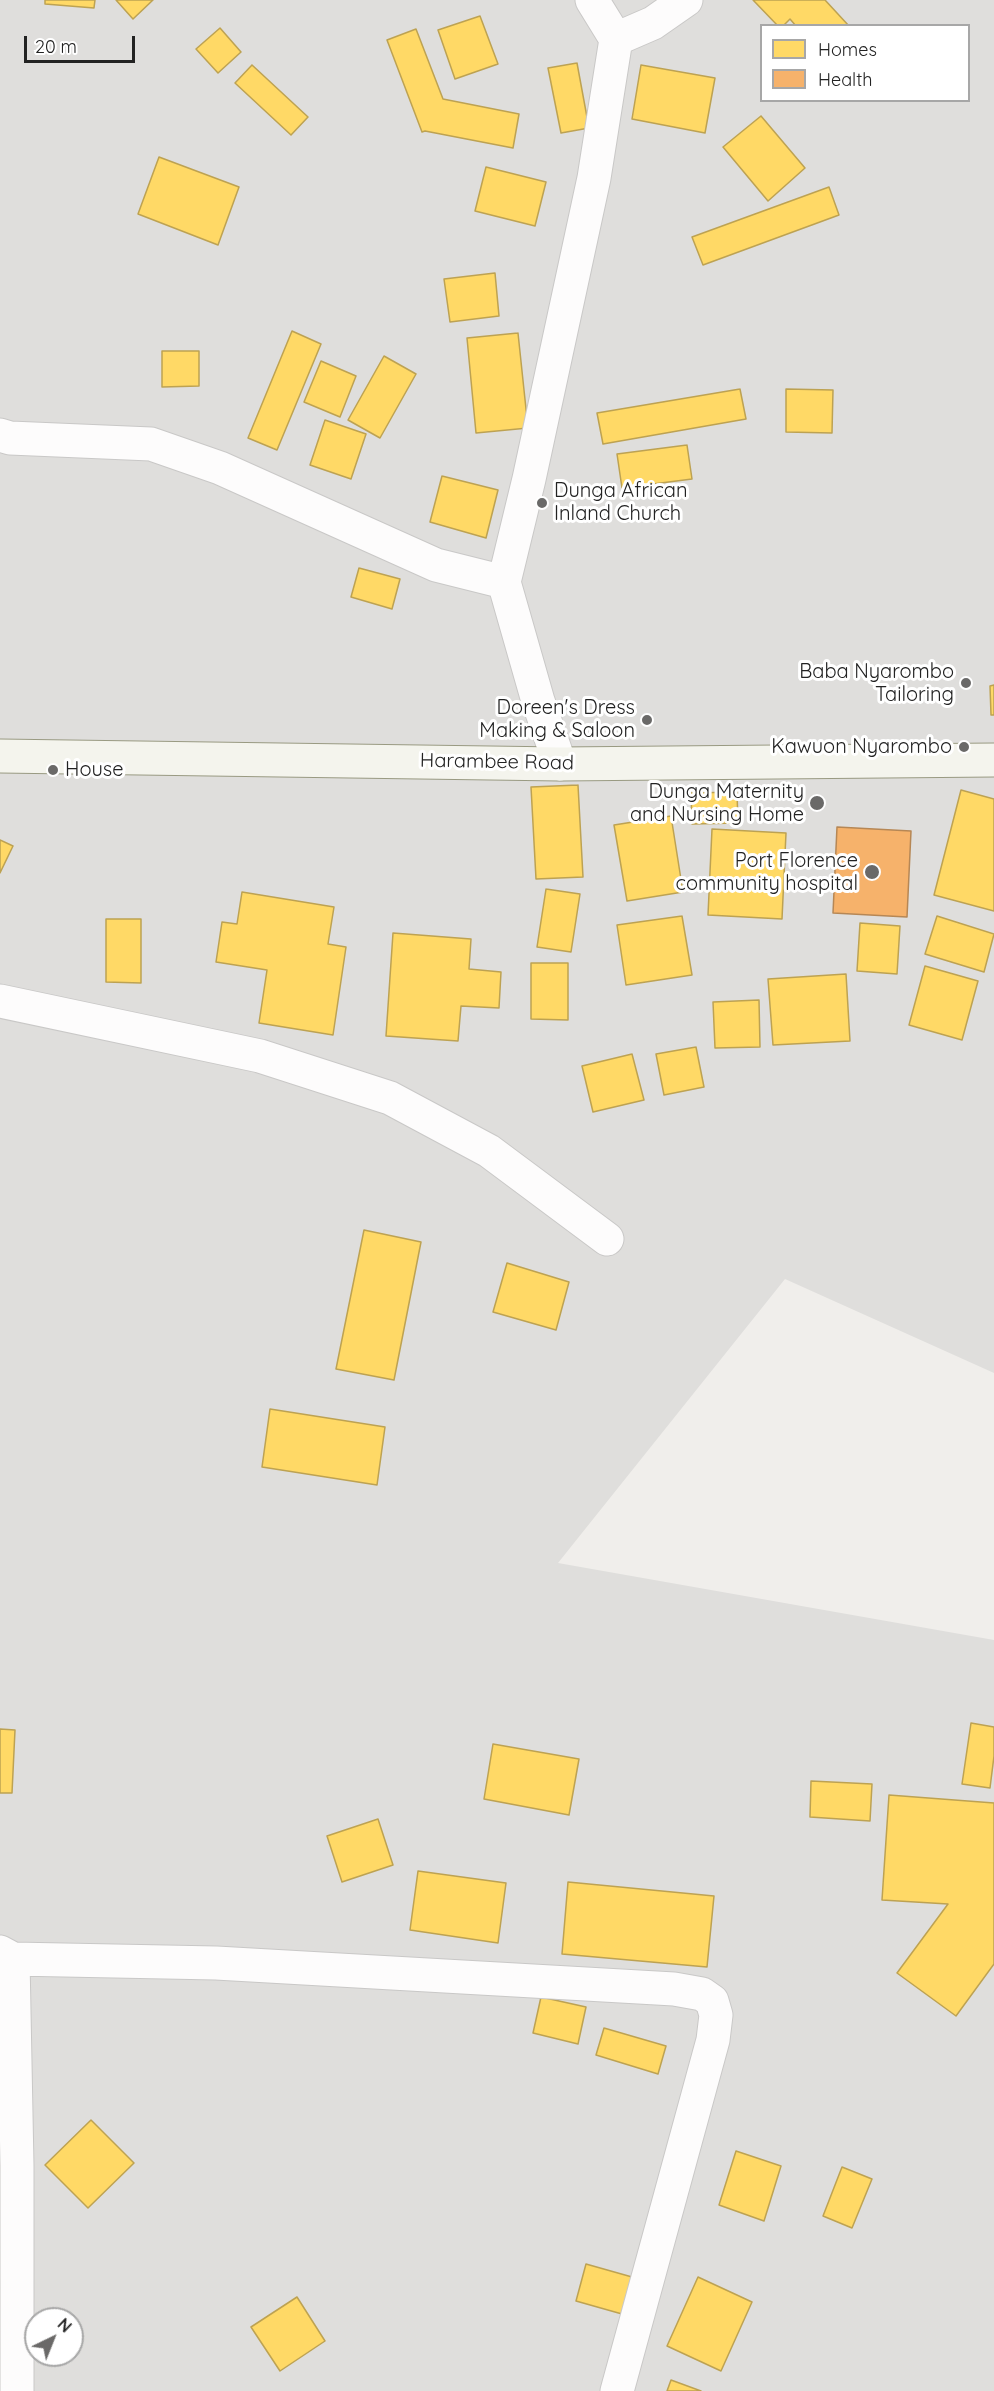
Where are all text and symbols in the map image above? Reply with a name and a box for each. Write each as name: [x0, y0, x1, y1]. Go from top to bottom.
scale bar: [27, 24, 138, 62]
legend: [760, 24, 970, 102]
text: 20 m: [35, 35, 77, 58]
text: Homes: [818, 38, 877, 61]
text: Health: [818, 68, 873, 91]
place label: Dunga African Inland Church: [554, 479, 687, 526]
marker: Dunga African Inland Church: [535, 496, 549, 510]
place label: Baba Nyarombo Tailoring: [799, 660, 954, 707]
marker: Baba Nyarombo Tailoring: [959, 676, 973, 690]
place label: Doreen's Dress Making & Saloon: [479, 696, 635, 743]
marker: Doreen's Dress Making & Saloon: [640, 713, 654, 727]
place label: Kawuon Nyarombo: [771, 735, 952, 759]
marker: Kawuon Nyarombo: [957, 740, 971, 754]
street label: Harambee Road: [420, 749, 574, 775]
place label: House: [65, 758, 124, 782]
marker: House: [46, 763, 60, 777]
place label: Dunga Maternity and Nursing Home: [630, 780, 804, 827]
marker: Dunga Maternity and Nursing Home: [808, 794, 826, 812]
place label: Port Florence community hospital: [676, 849, 858, 896]
marker: Port Florence community hospital: [863, 863, 881, 881]
north arrow: [24, 2307, 84, 2367]
text: N: [54, 2314, 76, 2337]

